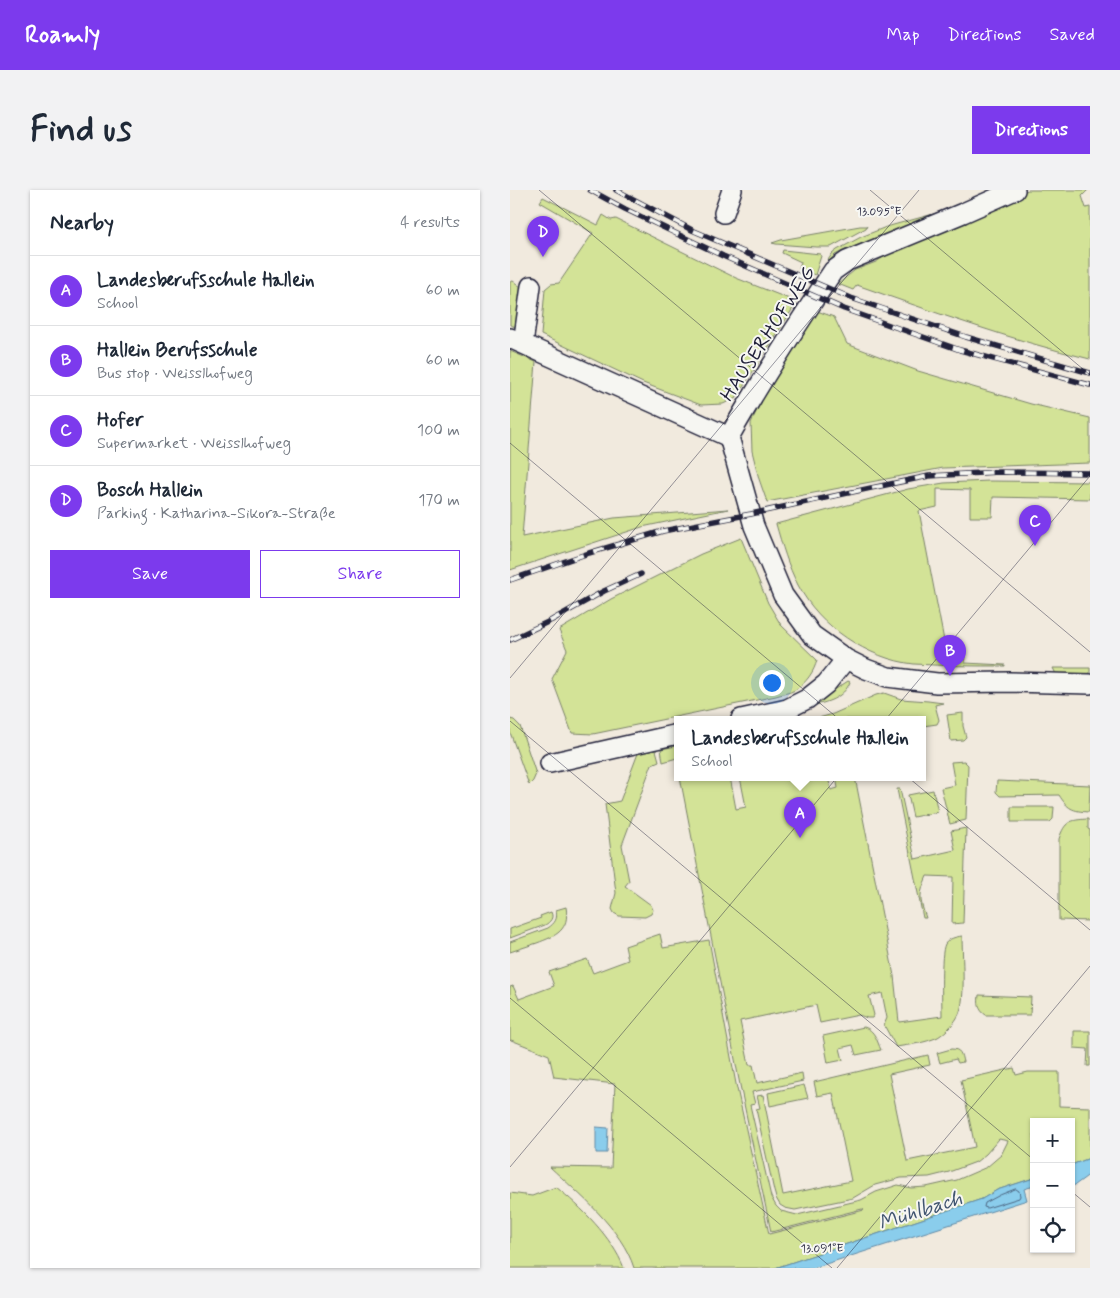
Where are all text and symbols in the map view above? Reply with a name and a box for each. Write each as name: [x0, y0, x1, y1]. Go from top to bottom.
text: Roamly: [25, 20, 100, 51]
text: Map: [887, 23, 920, 47]
text: Directions: [948, 23, 1022, 47]
text: Saved: [1050, 23, 1095, 47]
button: Directions: [972, 106, 1090, 154]
text: Find us: [30, 107, 132, 153]
text: 13.095°E: [857, 204, 901, 220]
text: Nearby: [50, 209, 114, 237]
text: 4 results: [400, 212, 460, 233]
pin: D: [527, 216, 559, 257]
street label: HAUSERHOFWEG: [714, 261, 822, 407]
text: Landesberufsschule Hallein: [97, 268, 315, 293]
text: A: [61, 280, 71, 301]
text: 60 m: [426, 280, 460, 301]
text: School: [97, 293, 138, 314]
text: Hallein Berufsschule: [97, 338, 258, 363]
text: B: [61, 350, 71, 371]
text: 60 m: [426, 350, 460, 371]
text: Bus stop · Weisslhofweg: [97, 363, 253, 384]
text: Hofer: [97, 408, 143, 433]
text: C: [60, 420, 72, 441]
text: 100 m: [417, 420, 460, 441]
text: Supermarket · Weisslhofweg: [97, 433, 291, 454]
text: Bosch Hallein: [97, 478, 203, 503]
text: D: [60, 490, 72, 511]
text: 170 m: [418, 490, 460, 511]
text: Parking · Katharina-Sikora-Straße: [97, 503, 336, 524]
pin: C: [1019, 505, 1051, 546]
button: Save: [50, 550, 250, 598]
button: Share: [260, 550, 460, 598]
pin: B: [934, 635, 966, 676]
your location: [759, 670, 785, 696]
popup: [674, 716, 926, 781]
text: Landesberufsschule Hallein: [691, 726, 909, 751]
text: School: [691, 751, 733, 772]
pin: A: [784, 797, 816, 838]
map controls: [1030, 1118, 1075, 1253]
button: +: [1030, 1118, 1075, 1163]
button: −: [1030, 1163, 1075, 1208]
water label: Mühlbach: [875, 1184, 966, 1238]
button: locate: [1030, 1208, 1075, 1253]
text: 13.091°E: [801, 1241, 843, 1257]

